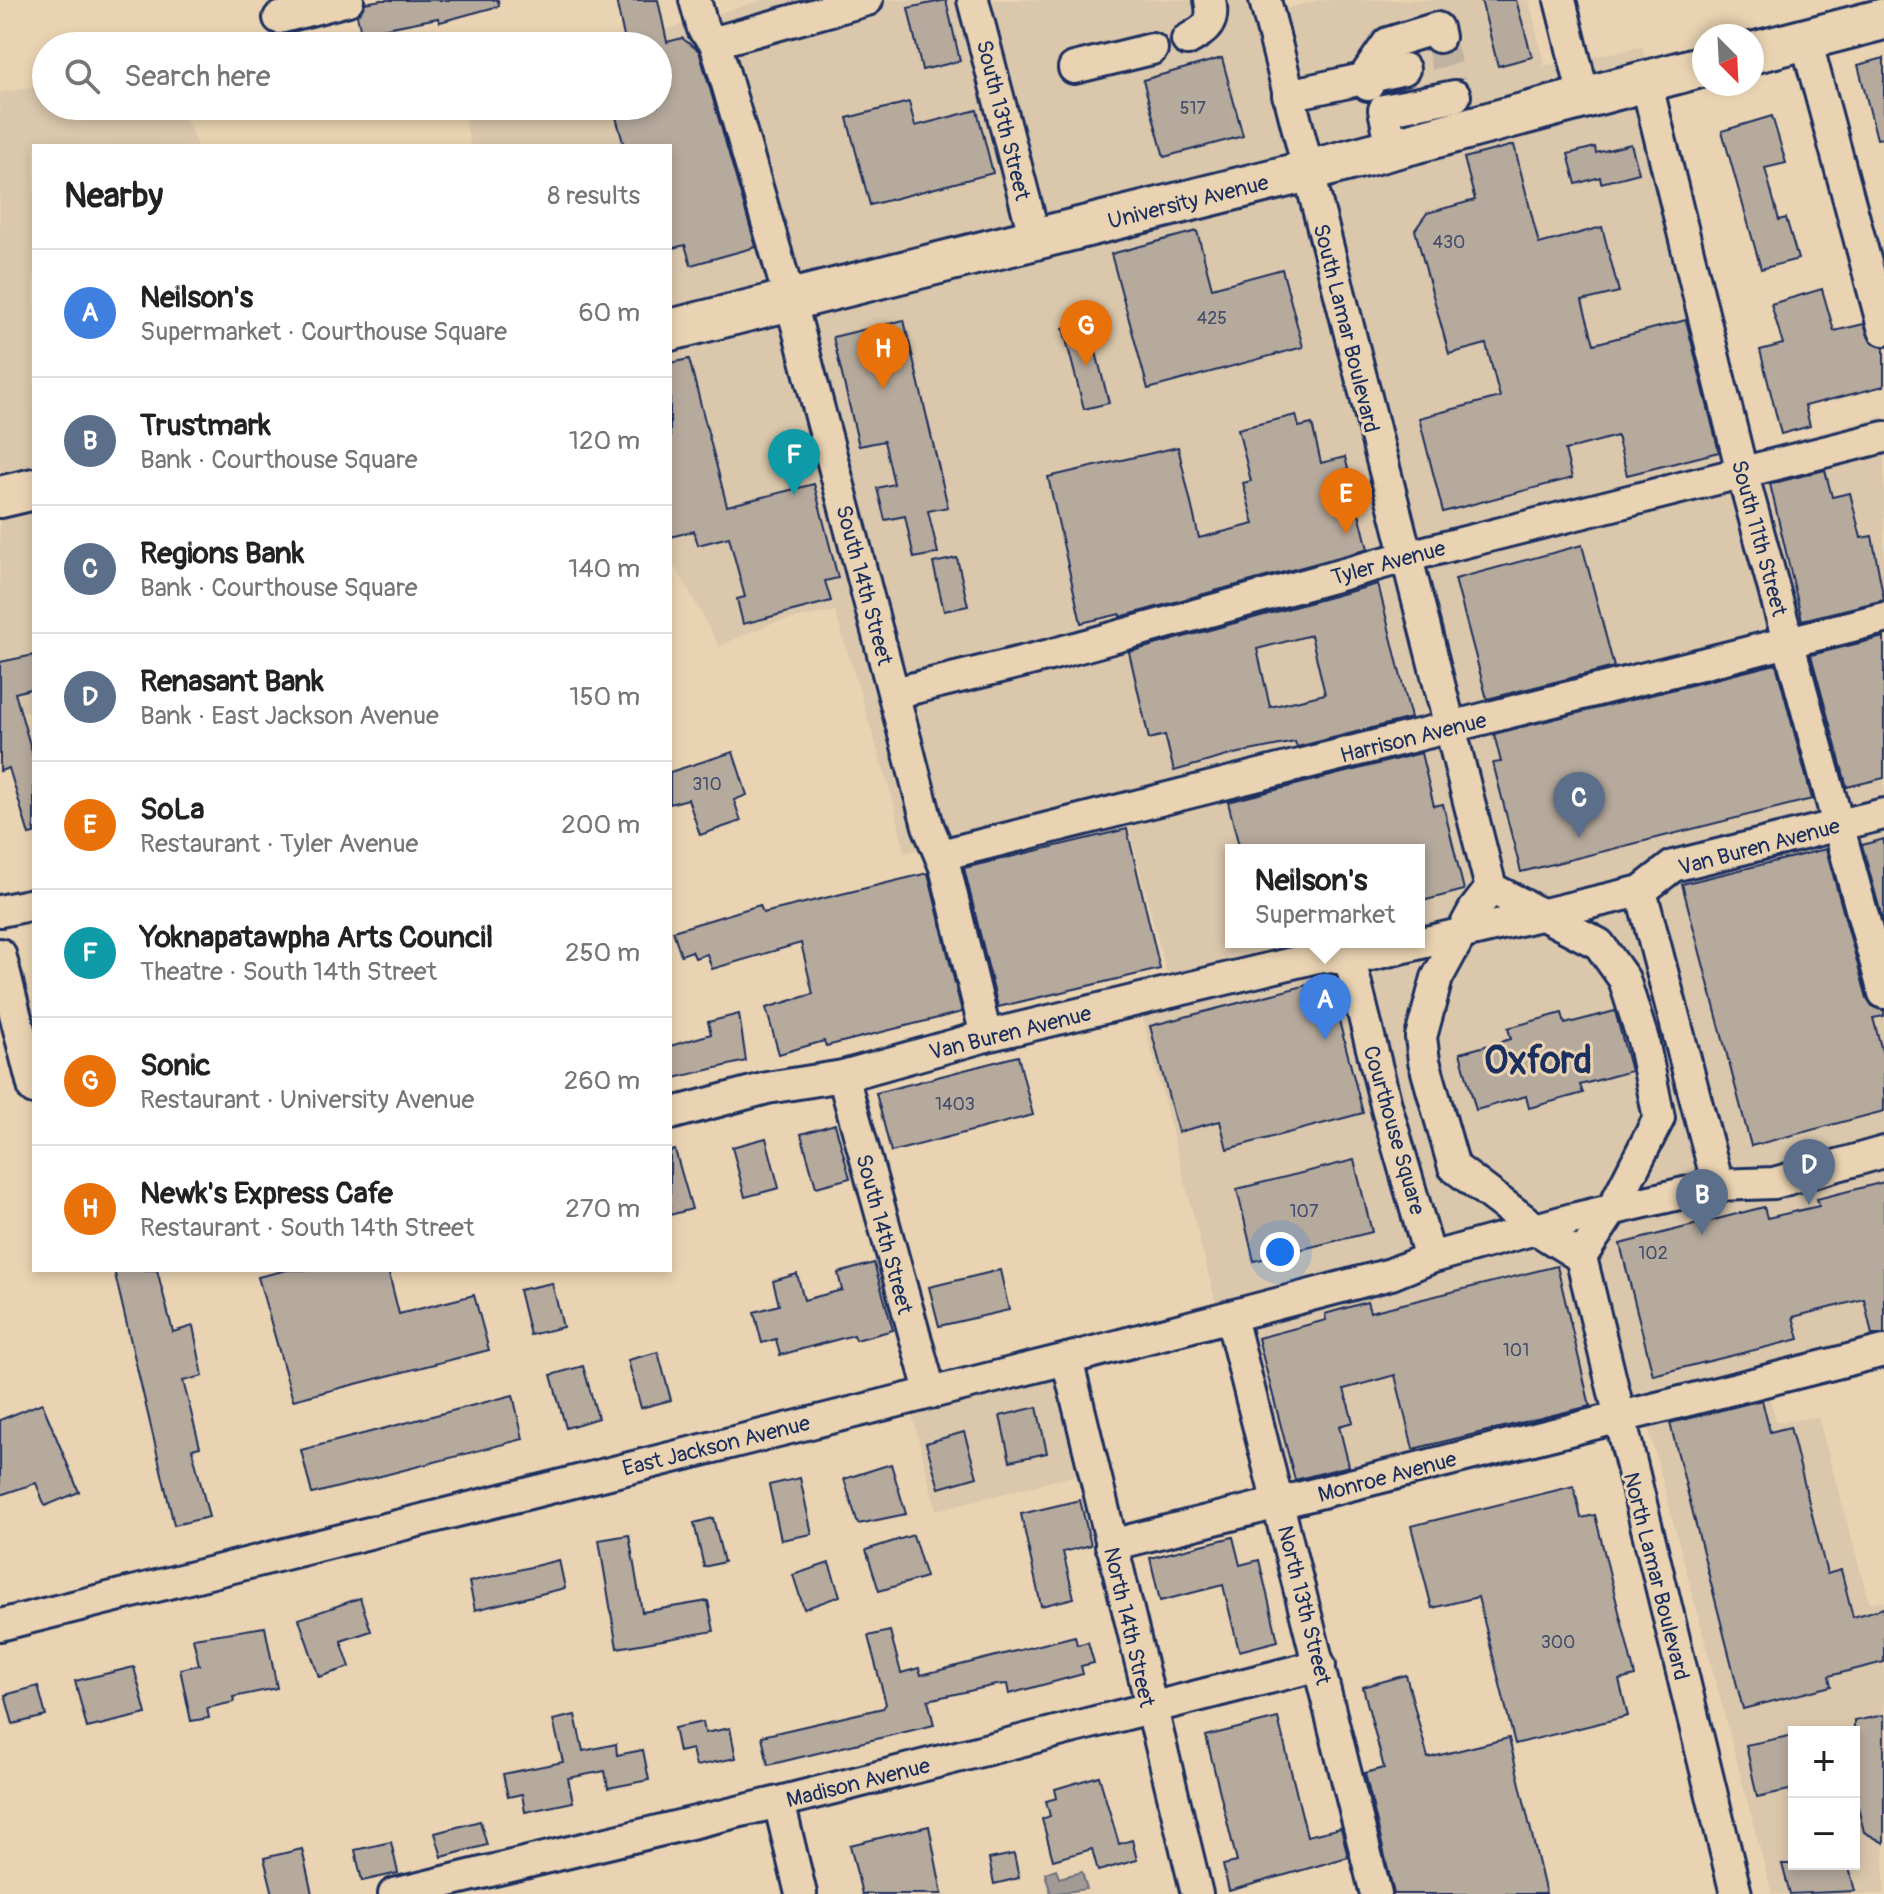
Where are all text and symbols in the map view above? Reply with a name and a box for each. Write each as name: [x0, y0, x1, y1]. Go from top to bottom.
north arrow: [1692, 24, 1764, 96]
search box: [32, 32, 672, 120]
street label: South 13th Street: [970, 37, 1037, 203]
icon: search: [60, 54, 104, 98]
text: Search here: [124, 58, 271, 95]
house number: 517: [1180, 97, 1207, 120]
street label: University Avenue: [1105, 168, 1272, 235]
text: Nearby: [64, 175, 163, 218]
text: 8 results: [547, 180, 640, 212]
street label: South Lamar Boulevard: [1307, 221, 1386, 436]
house number: 430: [1433, 231, 1465, 254]
text: Neilson's: [140, 279, 253, 316]
text: A: [82, 297, 98, 329]
text: 60 m: [578, 297, 640, 329]
pin: G: [1060, 300, 1112, 366]
house number: 425: [1197, 307, 1227, 330]
text: Supermarket · Courthouse Square: [140, 316, 507, 348]
pin: H: [857, 323, 909, 389]
text: Trustmark: [140, 407, 271, 444]
text: B: [83, 425, 97, 457]
text: 120 m: [569, 425, 640, 457]
pin: F: [768, 429, 820, 495]
text: Bank · Courthouse Square: [140, 444, 418, 476]
street label: South 11th Street: [1725, 457, 1793, 620]
pin: E: [1320, 468, 1372, 534]
street label: South 14th Street: [829, 502, 899, 669]
street label: Tyler Avenue: [1328, 534, 1449, 592]
text: Regions Bank: [140, 535, 304, 572]
text: C: [82, 553, 98, 585]
text: 140 m: [568, 553, 640, 585]
text: Bank · Courthouse Square: [140, 572, 418, 604]
text: Renasant Bank: [140, 663, 324, 700]
text: D: [82, 681, 98, 713]
text: 150 m: [569, 681, 640, 713]
text: Bank · East Jackson Avenue: [140, 700, 439, 732]
street label: Harrison Avenue: [1337, 706, 1490, 770]
pin: C: [1553, 772, 1605, 838]
house number: 310: [692, 773, 722, 796]
text: SoLa: [140, 791, 204, 828]
text: E: [83, 809, 97, 841]
text: 200 m: [561, 809, 640, 841]
street label: Van Buren Avenue: [1675, 812, 1843, 882]
text: Restaurant · Tyler Avenue: [140, 828, 418, 860]
popup: [1225, 844, 1425, 948]
text: Neilson's: [1254, 862, 1368, 899]
text: Supermarket: [1254, 899, 1396, 931]
text: Yoknapatawpha Arts Council: [140, 919, 493, 956]
text: F: [82, 937, 98, 969]
text: 250 m: [565, 937, 640, 969]
text: Theatre · South 14th Street: [140, 956, 437, 988]
pin: A: [1299, 974, 1351, 1040]
street label: Van Buren Avenue: [926, 999, 1094, 1067]
district label: Oxford: [1484, 1037, 1592, 1085]
street label: Courthouse Square: [1357, 1043, 1432, 1218]
text: Sonic: [140, 1047, 211, 1084]
text: G: [81, 1065, 99, 1097]
text: 260 m: [564, 1065, 640, 1097]
text: Restaurant · University Avenue: [140, 1084, 474, 1116]
house number: 1403: [935, 1093, 975, 1116]
pin: D: [1783, 1139, 1835, 1205]
street label: South 14th Street: [849, 1151, 919, 1318]
pin: B: [1676, 1169, 1728, 1235]
text: Newk's Express Cafe: [140, 1175, 393, 1212]
text: H: [82, 1193, 98, 1225]
text: 270 m: [565, 1193, 640, 1225]
house number: 107: [1290, 1200, 1319, 1223]
text: Restaurant · South 14th Street: [140, 1212, 474, 1244]
your location: [1260, 1232, 1300, 1272]
house number: 102: [1638, 1242, 1668, 1265]
house number: 101: [1503, 1339, 1529, 1362]
street label: East Jackson Avenue: [619, 1409, 813, 1483]
street label: Monroe Avenue: [1315, 1445, 1460, 1509]
street label: North Lamar Boulevard: [1617, 1469, 1695, 1683]
street label: North 13th Street: [1271, 1523, 1337, 1688]
street label: North 14th Street: [1097, 1544, 1161, 1710]
house number: 300: [1541, 1631, 1575, 1654]
map controls: [1788, 1726, 1860, 1870]
button: +: [1788, 1726, 1860, 1798]
street label: Madison Avenue: [784, 1752, 933, 1814]
button: −: [1788, 1798, 1860, 1870]

